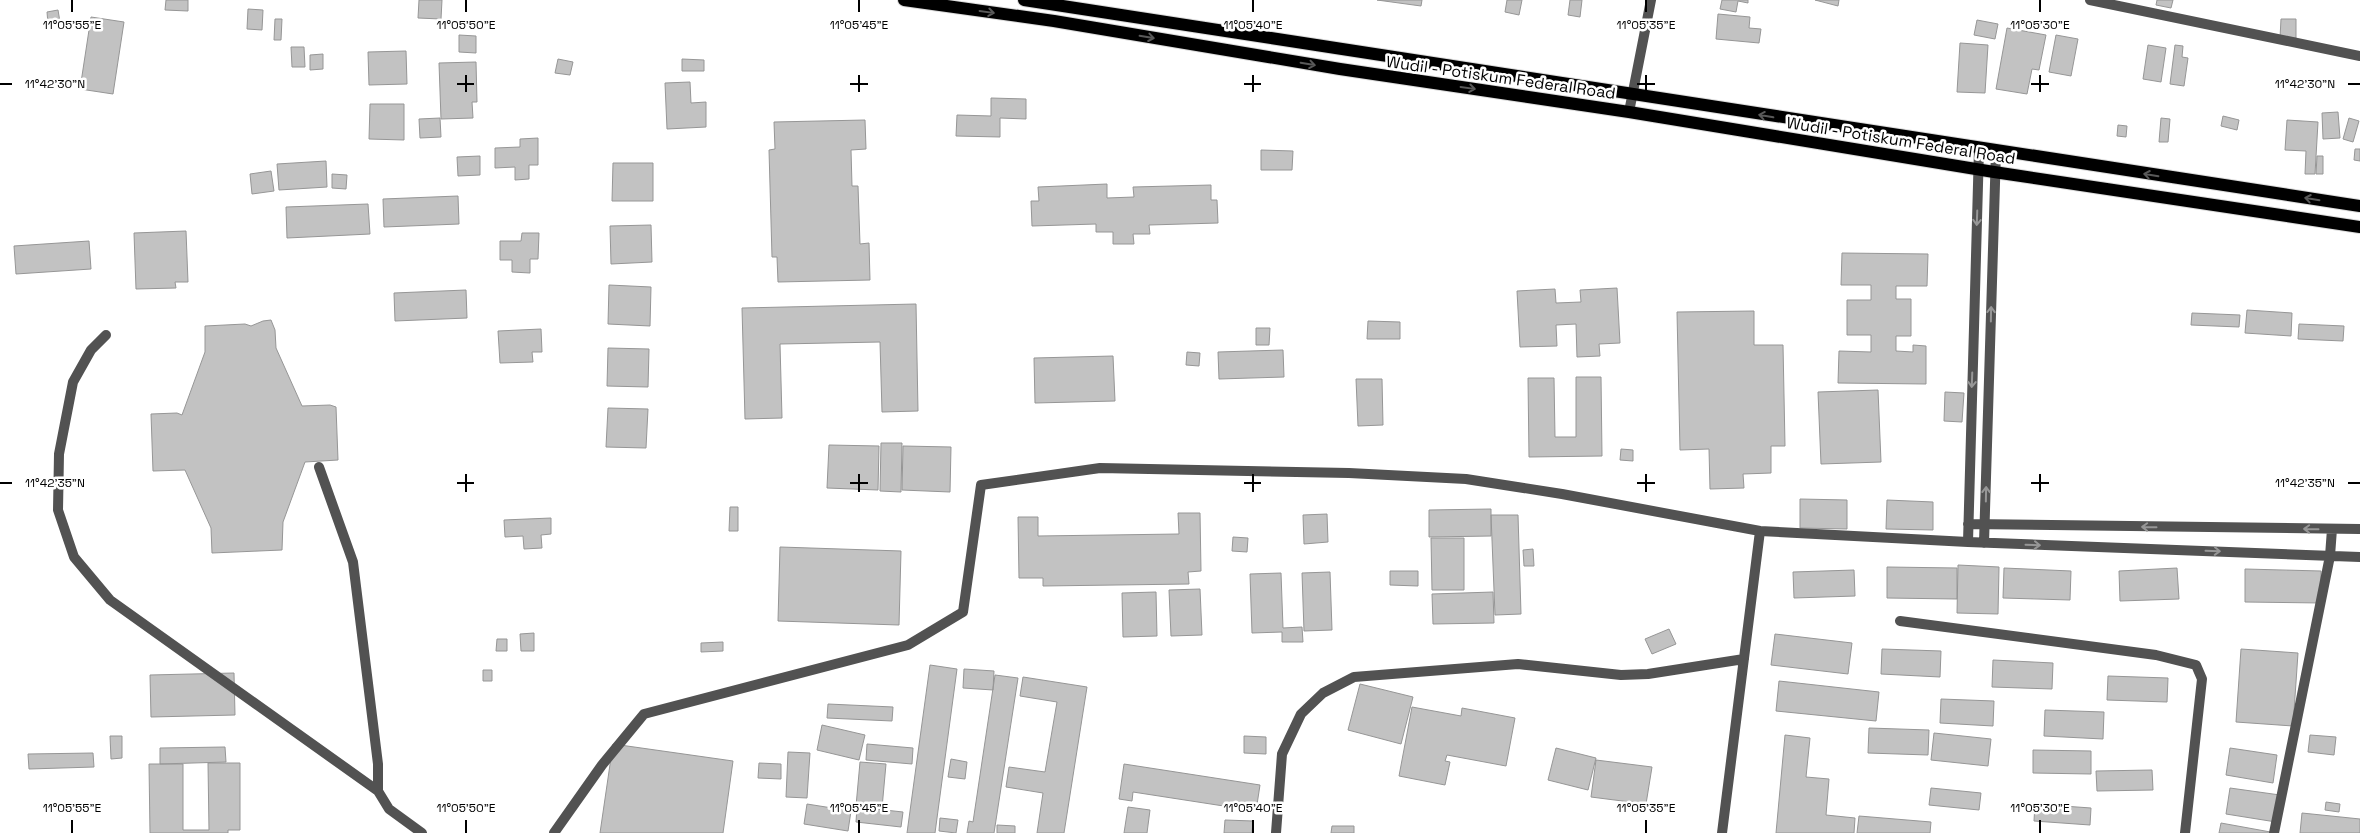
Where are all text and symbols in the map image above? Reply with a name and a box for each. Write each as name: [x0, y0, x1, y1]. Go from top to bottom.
one-way arrow: [978, 7, 994, 17]
text: 11°05'55"E: [43, 17, 102, 33]
text: 11°05'50"E: [436, 17, 496, 33]
text: 11°05'45"E: [830, 17, 889, 33]
text: 11°05'40"E: [1223, 17, 1283, 33]
text: 11°05'35"E: [1617, 17, 1676, 33]
text: 11°05'30"E: [2010, 17, 2070, 33]
one-way arrow: [1139, 32, 1155, 42]
street label: Wudil - Potiskum Federal Road: [1385, 51, 1617, 104]
one-way arrow: [1299, 59, 1315, 69]
text: 11°42'30"N: [25, 76, 85, 92]
text: 11°42'30"N: [2275, 76, 2335, 92]
one-way arrow: [1460, 83, 1476, 93]
one-way arrow: [1758, 110, 1774, 120]
street label: Wudil - Potiskum Federal Road: [1785, 112, 2017, 169]
one-way arrow: [2143, 169, 2159, 179]
one-way arrow: [2304, 193, 2320, 203]
one-way arrow: [1972, 209, 1981, 225]
one-way arrow: [1986, 306, 1995, 322]
one-way arrow: [1967, 372, 1977, 388]
text: 11°42'35"N: [25, 475, 85, 491]
text: 11°42'35"N: [2275, 475, 2335, 491]
one-way arrow: [1981, 486, 1991, 502]
one-way arrow: [2141, 522, 2158, 532]
one-way arrow: [2304, 524, 2320, 534]
one-way arrow: [2025, 540, 2041, 549]
one-way arrow: [2205, 547, 2221, 556]
text: 11°05'55"E: [43, 800, 102, 816]
text: 11°05'50"E: [436, 800, 496, 816]
text: 11°05'45"E: [830, 800, 889, 816]
text: 11°05'40"E: [1223, 800, 1283, 816]
text: 11°05'35"E: [1617, 800, 1676, 816]
text: 11°05'30"E: [2010, 800, 2070, 816]

